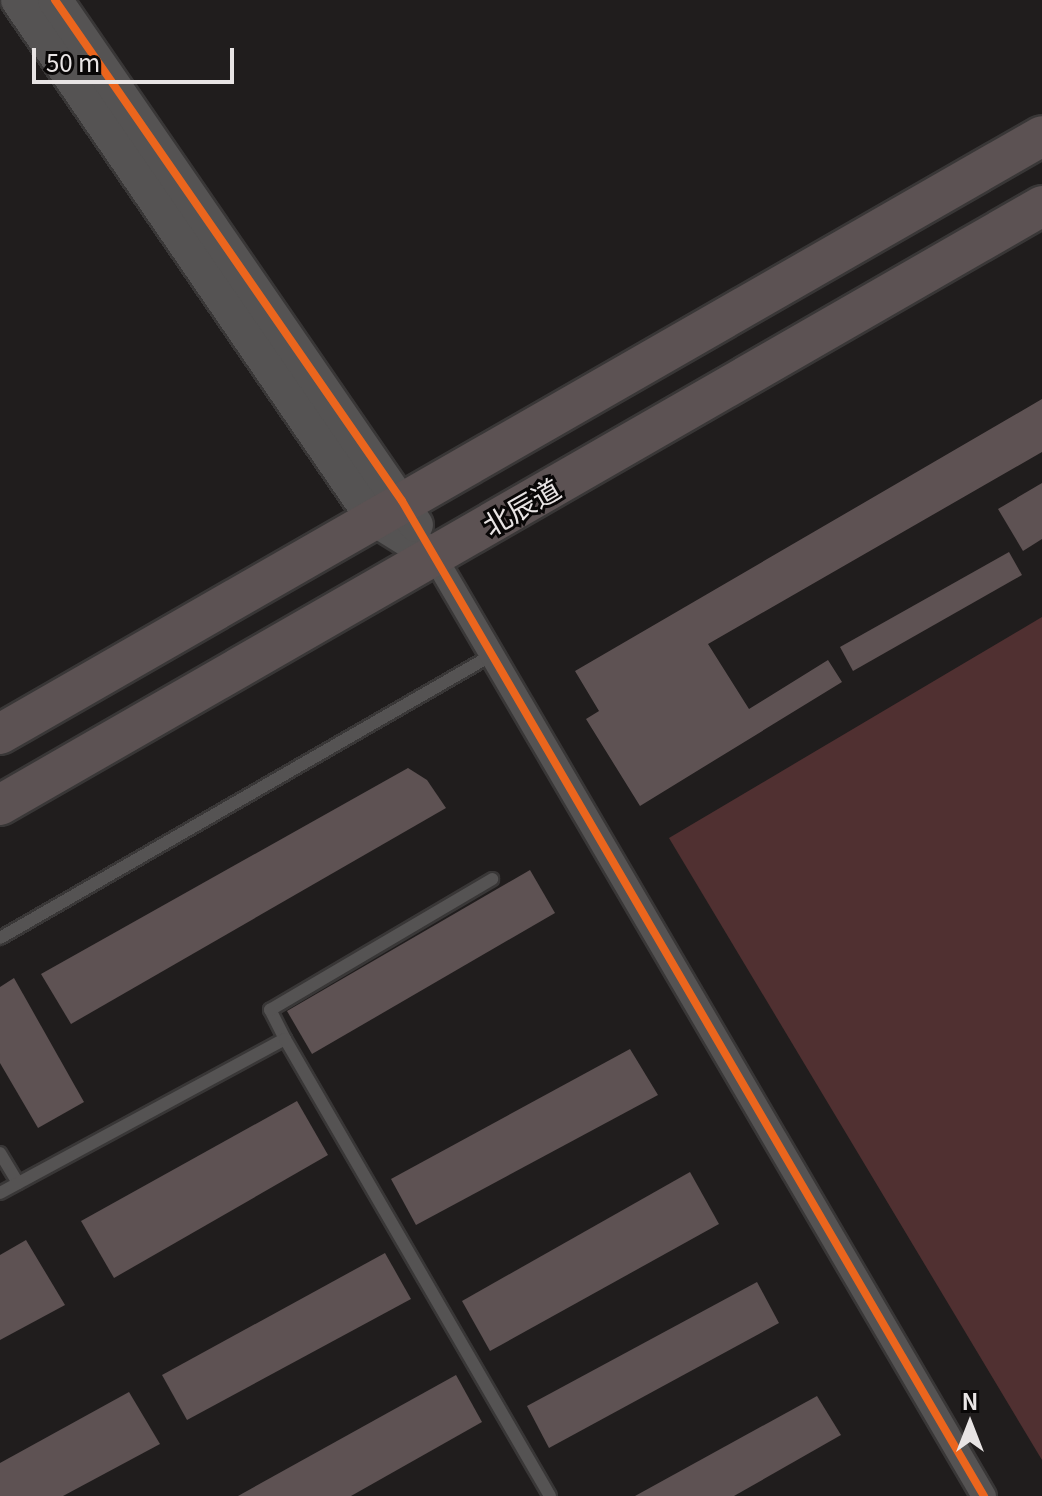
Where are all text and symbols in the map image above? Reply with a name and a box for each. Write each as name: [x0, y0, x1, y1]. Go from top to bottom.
scale bar: [36, 32, 238, 82]
text: 50 m: [46, 44, 100, 79]
street label: 北辰道: [476, 470, 566, 542]
north arrow: [930, 1384, 1010, 1464]
text: N: [962, 1384, 978, 1416]

